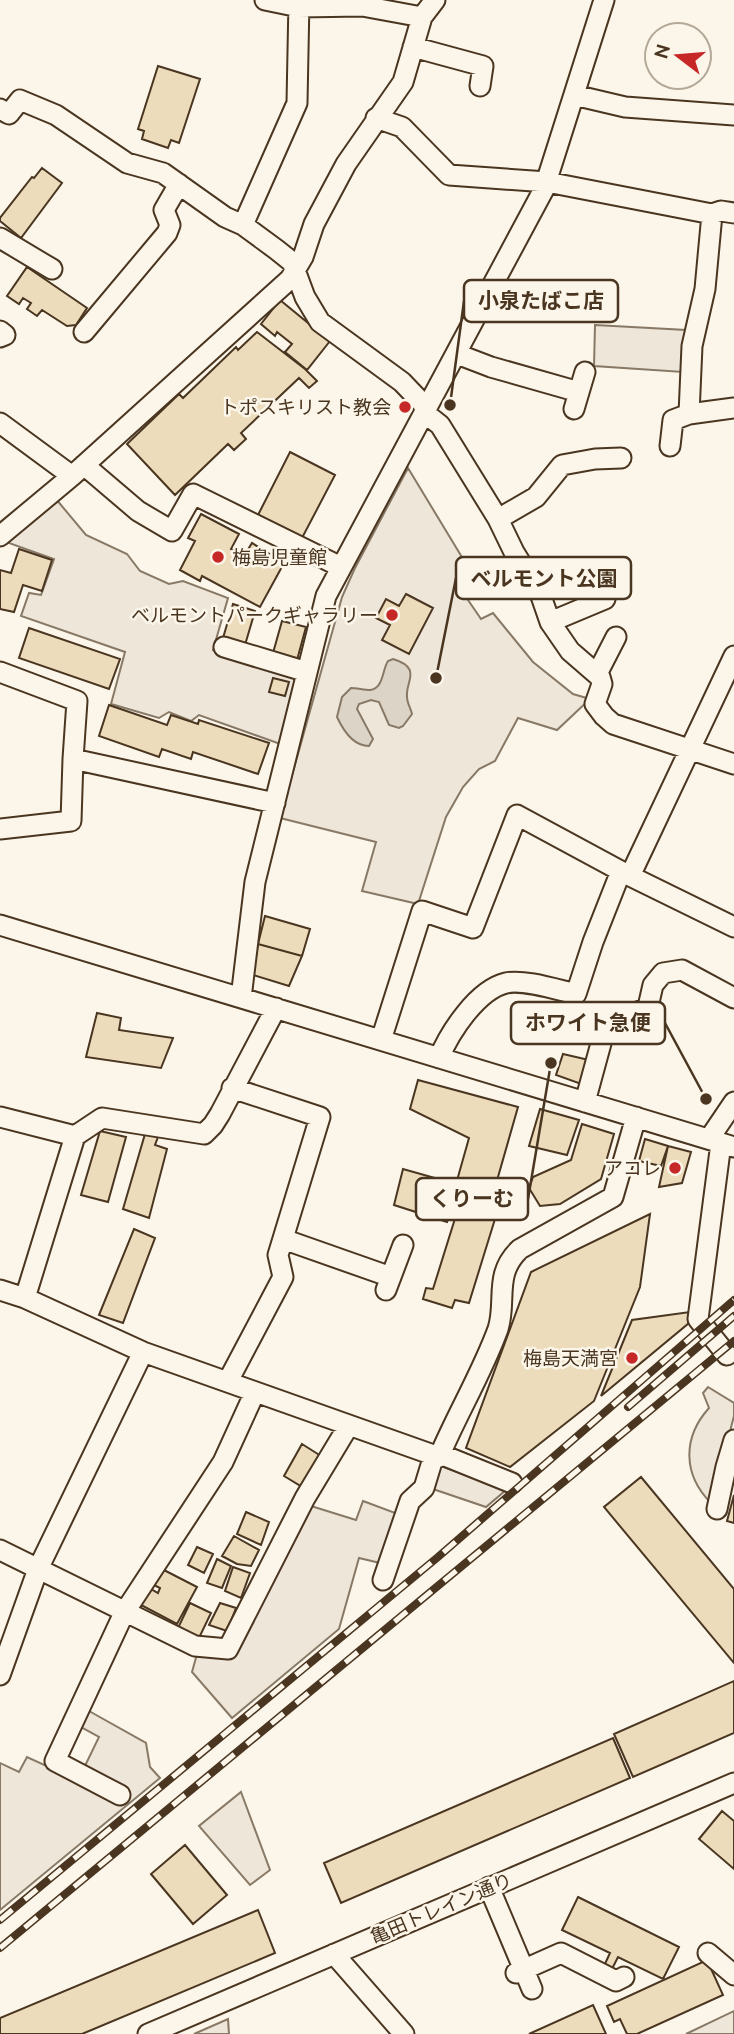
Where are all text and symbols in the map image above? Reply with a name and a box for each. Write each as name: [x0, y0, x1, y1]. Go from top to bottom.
north arrow: [643, 21, 713, 91]
text: N: [649, 41, 674, 61]
callout: 小泉たばこ店: [464, 280, 618, 322]
text: 小泉たばこ店: [478, 288, 604, 312]
place label: トポスキリスト教会: [220, 396, 391, 418]
marker: トポスキリスト教会: [397, 399, 413, 415]
place label: 梅島児童館: [232, 546, 327, 568]
marker: 梅島児童館: [210, 549, 226, 565]
callout: ベルモント公園: [456, 557, 631, 599]
text: ベルモント公園: [471, 566, 618, 590]
place label: ベルモントパークギャラリー: [131, 604, 378, 626]
marker: ベルモントパークギャラリー: [384, 607, 400, 623]
callout: ホワイト急便: [511, 1002, 665, 1044]
text: ホワイト急便: [525, 1010, 651, 1034]
place label: アコレ: [604, 1157, 661, 1179]
marker: アコレ: [667, 1160, 683, 1176]
callout: くりーむ: [416, 1178, 528, 1220]
text: くりーむ: [430, 1186, 514, 1210]
place label: 梅島天満宮: [523, 1347, 618, 1369]
marker: 梅島天満宮: [624, 1350, 640, 1366]
street label: 亀田トレイン通り: [367, 1868, 515, 1948]

